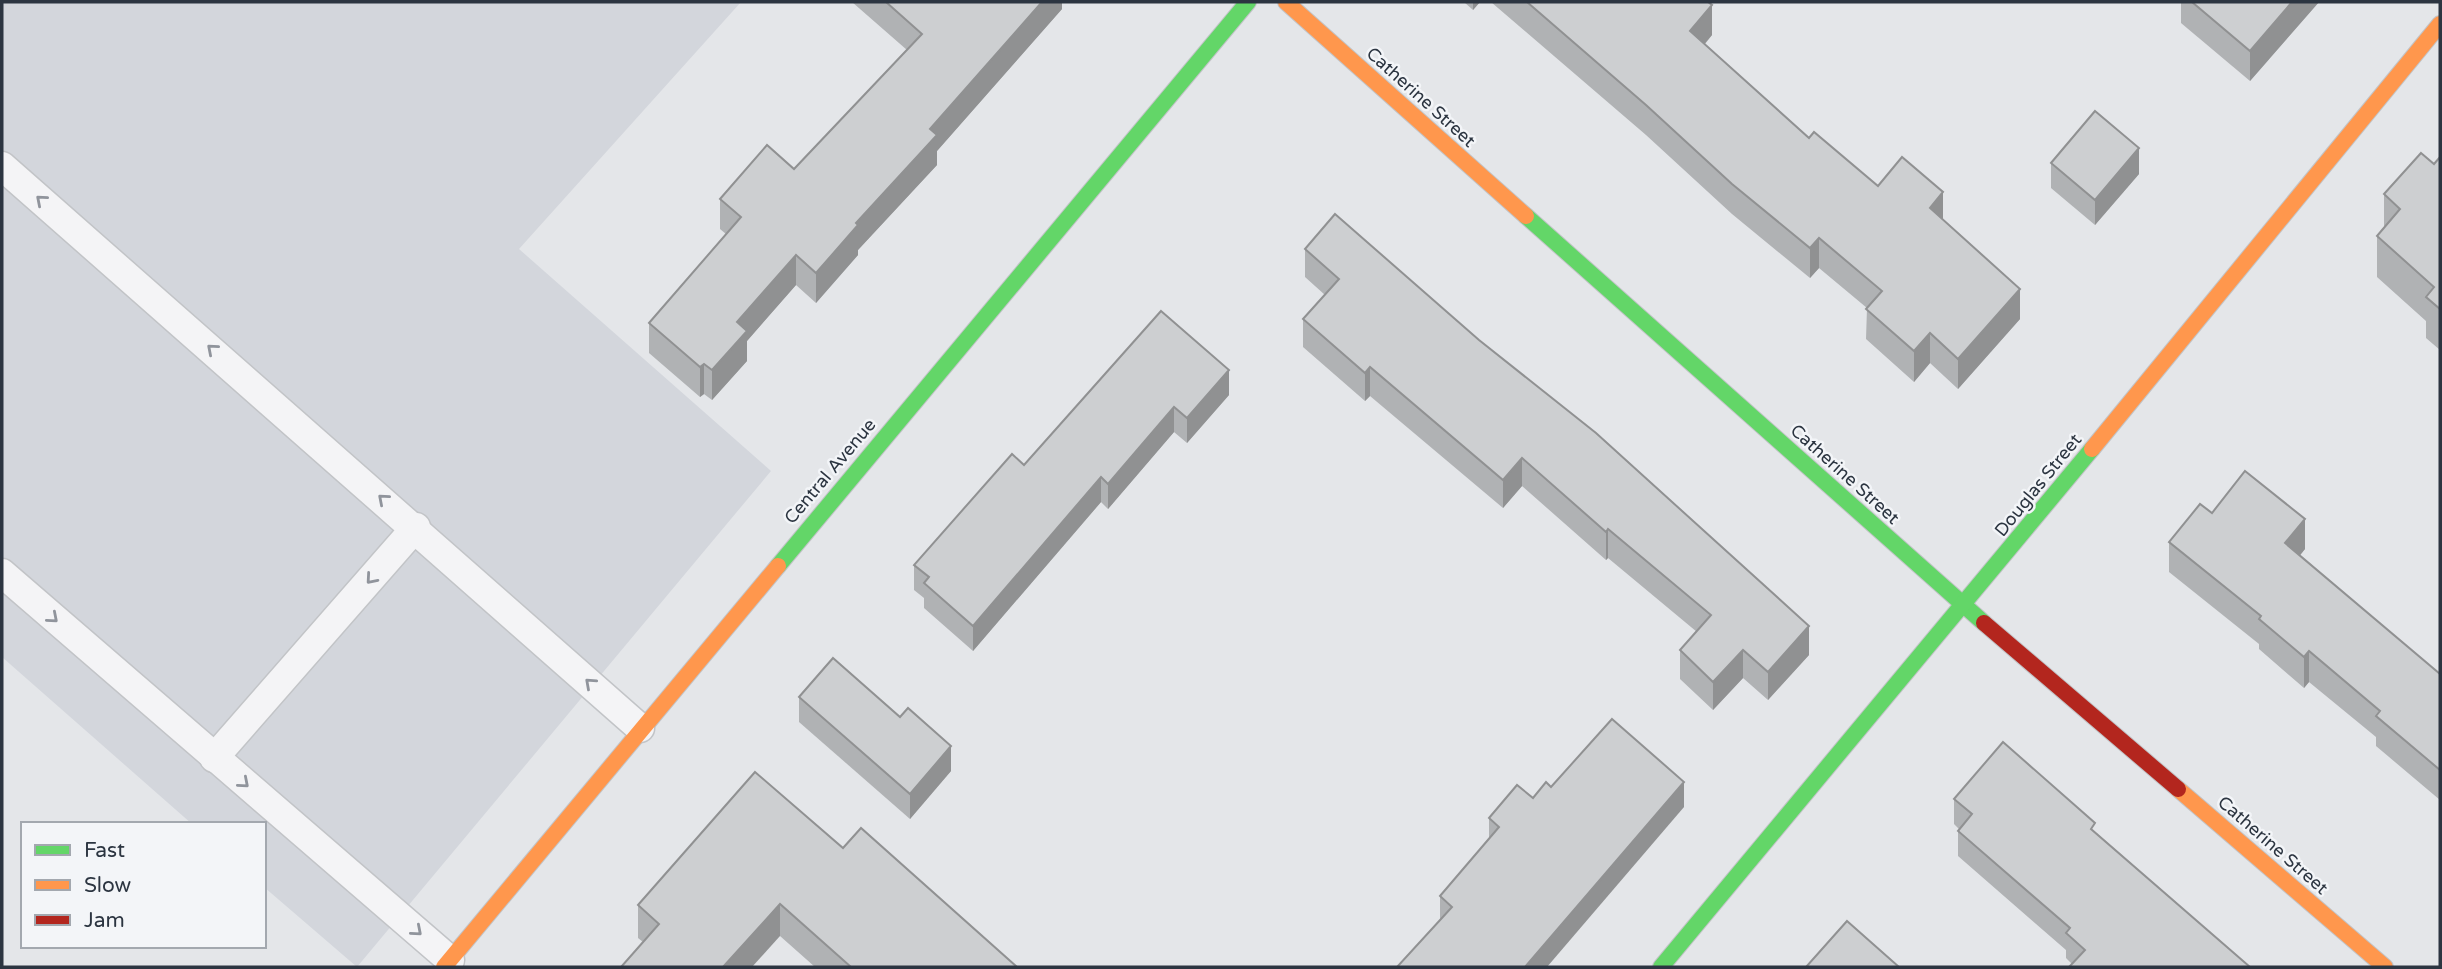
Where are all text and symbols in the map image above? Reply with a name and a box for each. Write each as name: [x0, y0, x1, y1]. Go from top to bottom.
street label: Catherine Street: [1362, 42, 1480, 152]
one-way arrow: [36, 196, 49, 208]
one-way arrow: [207, 345, 220, 357]
street label: Central Avenue: [780, 414, 880, 528]
street label: Catherine Street: [1786, 419, 1904, 529]
street label: Douglas Street: [1990, 429, 2086, 541]
one-way arrow: [379, 495, 392, 507]
one-way arrow: [367, 570, 379, 583]
one-way arrow: [45, 610, 58, 622]
one-way arrow: [585, 679, 598, 691]
one-way arrow: [236, 775, 249, 787]
street label: Catherine Street: [2213, 791, 2333, 899]
legend: [21, 822, 266, 948]
text: Fast: [84, 838, 125, 863]
text: Slow: [84, 873, 132, 898]
text: Jam: [84, 908, 125, 933]
one-way arrow: [408, 923, 421, 935]

